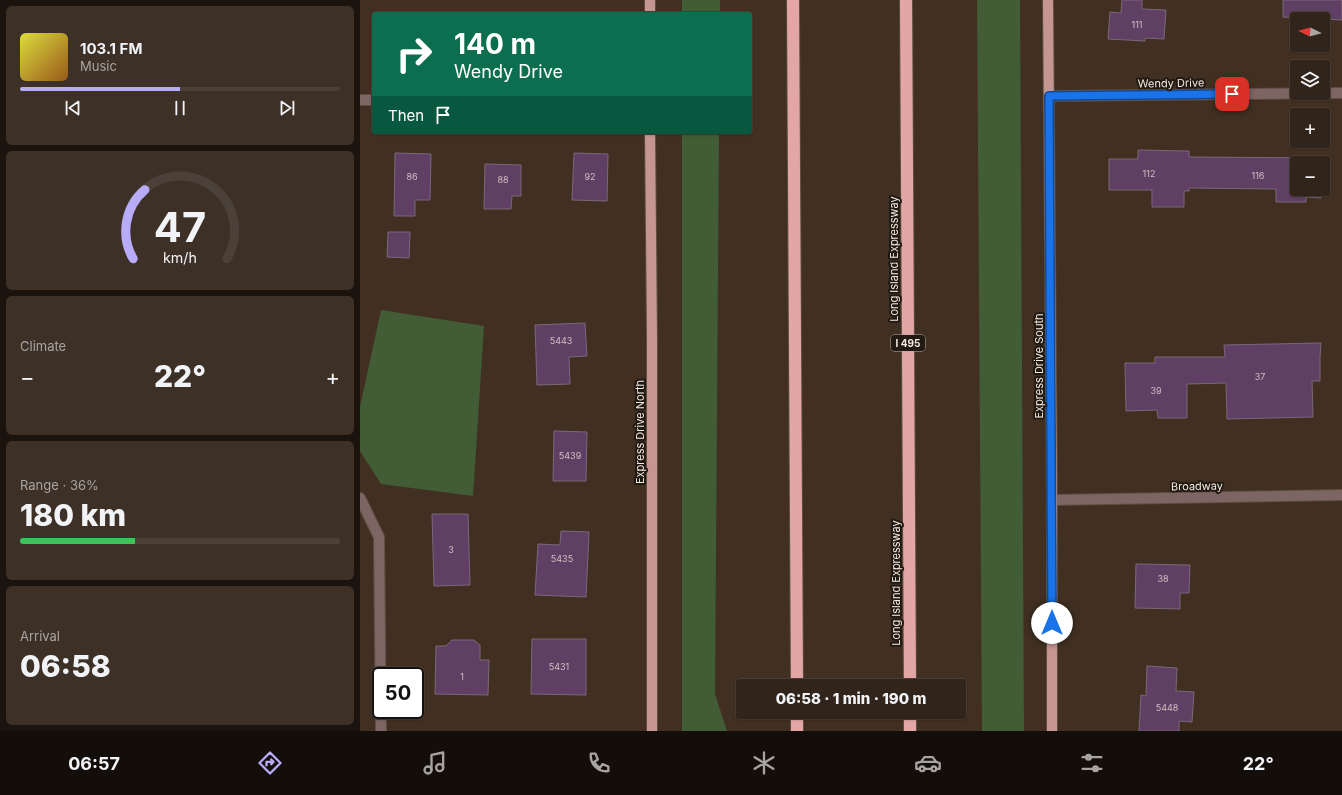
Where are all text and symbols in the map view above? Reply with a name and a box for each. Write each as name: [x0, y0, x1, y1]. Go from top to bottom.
north arrow: [1290, 12, 1330, 52]
map controls: [1290, 12, 1330, 196]
house number: 111: [1132, 19, 1142, 30]
text: 140 m: [454, 27, 536, 61]
icon: right: [388, 28, 440, 80]
text: 103.1 FM: [80, 39, 142, 58]
text: Music: [80, 58, 117, 74]
button: layers: [1290, 60, 1330, 100]
text: Wendy Drive: [454, 61, 563, 82]
street label: Wendy Drive: [1138, 75, 1204, 91]
pin: [1215, 77, 1249, 111]
icon: arrive: [1221, 83, 1243, 105]
icon: previous: [62, 97, 84, 119]
icon: pause: [169, 97, 191, 119]
icon: next: [276, 97, 298, 119]
icon: arrive: [432, 104, 454, 126]
text: Then: [388, 106, 424, 125]
button: +: [1290, 108, 1330, 148]
button: −: [1290, 156, 1330, 196]
house number: 112: [1143, 168, 1155, 179]
house number: 116: [1252, 170, 1265, 181]
house number: 86: [406, 171, 418, 182]
house number: 92: [584, 171, 596, 182]
house number: 88: [497, 174, 509, 185]
street label: Long Island Expressway: [887, 196, 901, 322]
text: 47: [154, 201, 206, 251]
text: km/h: [163, 248, 197, 265]
street label: Express Drive South: [1032, 313, 1046, 419]
house number: 5443: [550, 335, 573, 346]
road number: I 495: [891, 335, 925, 351]
text: Climate: [20, 338, 66, 354]
text: 22°: [154, 358, 206, 394]
text: −: [20, 364, 35, 390]
text: +: [325, 364, 340, 390]
house number: 37: [1255, 371, 1265, 382]
street label: Express Drive North: [633, 380, 647, 484]
house number: 39: [1150, 385, 1162, 396]
house number: 5439: [559, 450, 582, 461]
text: Range · 36%: [20, 477, 99, 493]
street label: Broadway: [1171, 479, 1223, 493]
text: 180 km: [20, 497, 126, 533]
street label: Long Island Expressway: [889, 520, 903, 646]
house number: 3: [448, 544, 454, 555]
house number: 5435: [551, 553, 573, 564]
house number: 38: [1157, 573, 1169, 584]
position arrow: [1031, 602, 1073, 644]
text: Arrival: [20, 628, 60, 644]
text: 06:58: [20, 648, 111, 684]
house number: 5431: [549, 661, 569, 672]
speed limit sign: 50: [372, 667, 424, 719]
house number: 1: [460, 671, 464, 682]
text: 06:58 · 1 min · 190 m: [776, 689, 926, 708]
house number: 5448: [1156, 702, 1179, 713]
icon: directions: [256, 749, 284, 777]
icon: music: [421, 749, 449, 777]
icon: phone: [585, 749, 613, 777]
icon: climate: [750, 749, 778, 777]
icon: car: [914, 749, 942, 777]
icon: filters: [1078, 749, 1106, 777]
text: 06:57: [68, 753, 120, 774]
text: 22°: [1243, 753, 1274, 774]

